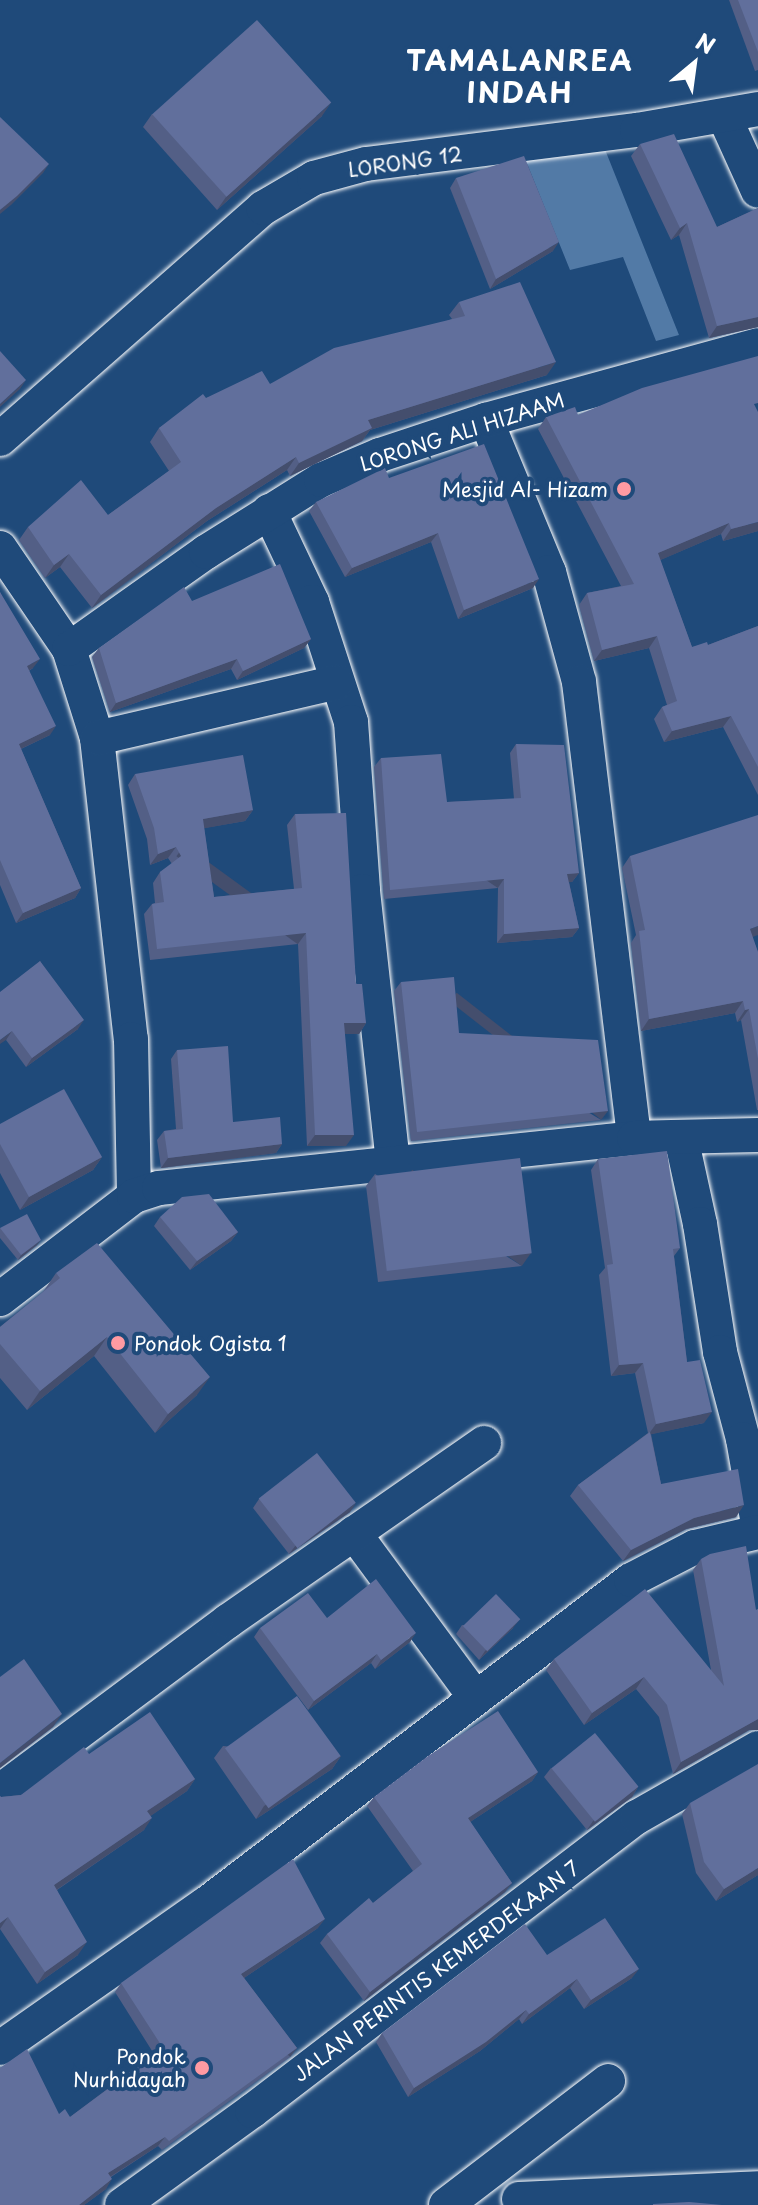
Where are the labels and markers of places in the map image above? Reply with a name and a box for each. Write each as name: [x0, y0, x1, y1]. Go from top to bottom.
place label: Mesjid Al- Hizam: [441, 477, 608, 501]
marker: Mesjid Al- Hizam: [615, 480, 633, 498]
place label: Pondok Ogista 1: [134, 1331, 288, 1355]
marker: Pondok Ogista 1: [109, 1334, 127, 1352]
place label: Pondok Nurhidayah: [73, 2044, 186, 2091]
marker: Pondok Nurhidayah: [193, 2059, 211, 2077]

